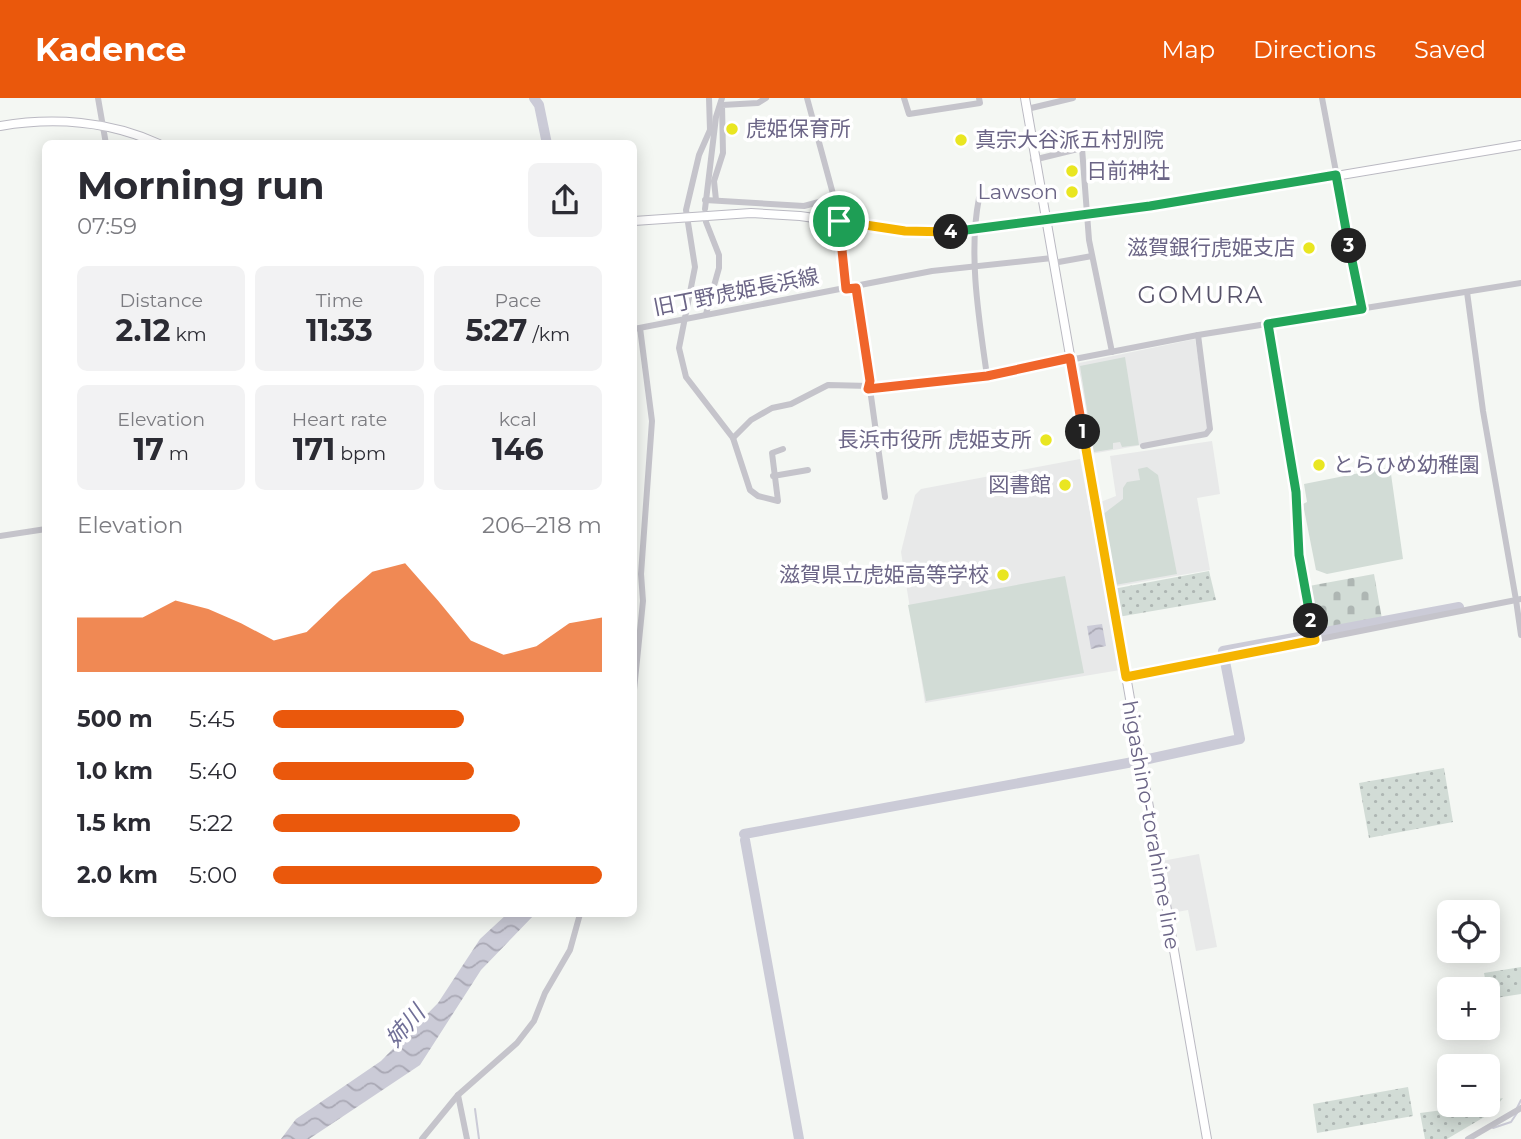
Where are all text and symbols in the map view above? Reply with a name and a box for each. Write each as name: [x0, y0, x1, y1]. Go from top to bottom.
text: Kadence: [35, 29, 186, 69]
text: Map: [1162, 35, 1215, 64]
text: Directions: [1253, 35, 1376, 64]
text: Saved: [1414, 35, 1486, 64]
place label: 虎姫保育所: [746, 116, 851, 141]
marker: 虎姫保育所: [724, 121, 740, 137]
place label: 真宗大谷派五村別院: [975, 127, 1164, 152]
marker: 真宗大谷派五村別院: [953, 132, 969, 148]
place label: 日前神社: [1086, 158, 1170, 183]
text: Morning run: [77, 162, 325, 209]
button: share: [528, 163, 602, 237]
marker: 日前神社: [1064, 163, 1080, 179]
place label: Lawson: [978, 179, 1058, 204]
marker: Lawson: [1064, 184, 1080, 200]
pin: [809, 191, 869, 251]
icon: arrive: [820, 202, 858, 240]
text: 07:59: [77, 212, 137, 240]
pin: 4: [934, 214, 968, 250]
text: 4: [944, 220, 957, 243]
pin: 3: [1332, 228, 1366, 264]
text: 3: [1343, 234, 1354, 257]
place label: 滋賀銀行虎姫支店: [1127, 235, 1295, 260]
marker: 滋賀銀行虎姫支店: [1301, 240, 1317, 256]
street label: 旧丁野虎姫長浜線: [651, 263, 821, 320]
district label: GOMURA: [1137, 280, 1265, 309]
text: Distance: [119, 289, 203, 312]
text: Time: [316, 289, 363, 312]
text: Pace: [495, 289, 541, 312]
text: 2.12: [116, 312, 170, 349]
text: 11:33: [306, 312, 373, 349]
text: 5:27: [465, 312, 527, 349]
text: km: [170, 323, 207, 346]
text: /km: [527, 323, 570, 346]
text: Elevation: [117, 408, 205, 431]
text: Heart rate: [292, 408, 387, 431]
text: kcal: [499, 408, 537, 431]
pin: 1: [1066, 414, 1100, 450]
text: 1: [1079, 420, 1086, 443]
place label: 長浜市役所 虎姫支所: [837, 427, 1032, 452]
text: 17: [133, 431, 164, 468]
text: 171: [293, 431, 335, 468]
text: 146: [492, 431, 544, 468]
marker: 長浜市役所 虎姫支所: [1038, 432, 1054, 448]
text: m: [164, 442, 189, 465]
text: bpm: [335, 442, 386, 465]
place label: とらひめ幼稚園: [1333, 452, 1480, 477]
marker: とらひめ幼稚園: [1311, 457, 1327, 473]
place label: 図書館: [988, 472, 1051, 497]
marker: 図書館: [1057, 477, 1073, 493]
text: Elevation: [77, 511, 183, 539]
text: 206–218 m: [482, 511, 602, 539]
place label: 滋賀県立虎姫高等学校: [779, 562, 989, 587]
marker: 滋賀県立虎姫高等学校: [995, 567, 1011, 583]
pin: 2: [1294, 603, 1328, 638]
text: 2: [1305, 609, 1316, 632]
street label: higashino-torahime line: [1117, 699, 1186, 951]
text: 500 m: [77, 705, 153, 733]
text: 5:45: [189, 705, 235, 733]
text: 1.0 km: [77, 757, 153, 785]
text: 5:40: [189, 757, 237, 785]
text: 1.5 km: [77, 809, 151, 837]
text: 5:22: [189, 809, 233, 837]
text: 2.0 km: [77, 861, 158, 889]
text: 5:00: [189, 861, 237, 889]
map controls: [1437, 900, 1500, 1117]
button: locate: [1437, 900, 1500, 963]
button: +: [1437, 977, 1500, 1040]
water label: 姉川: [379, 997, 433, 1053]
button: −: [1437, 1054, 1500, 1117]

